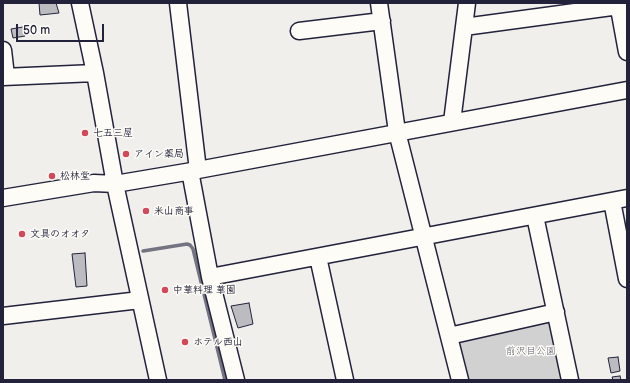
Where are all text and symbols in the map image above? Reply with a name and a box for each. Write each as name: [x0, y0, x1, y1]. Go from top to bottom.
scale bar: [18, 16, 106, 42]
text: 50 m: [23, 23, 50, 38]
place label: 七五三屋: [93, 127, 133, 139]
marker: 七五三屋: [80, 128, 90, 138]
place label: アイン薬局: [134, 148, 184, 160]
marker: アイン薬局: [121, 149, 131, 159]
place label: 松林堂: [60, 170, 90, 182]
marker: 松林堂: [47, 171, 57, 181]
place label: 米山商事: [154, 205, 194, 217]
marker: 米山商事: [141, 206, 151, 216]
place label: 文具のオオタ: [30, 228, 90, 240]
marker: 文具のオオタ: [17, 229, 27, 239]
place label: 中華料理 華園: [173, 284, 236, 296]
marker: 中華料理 華園: [160, 285, 170, 295]
place label: ホテル西山: [193, 336, 243, 348]
marker: ホテル西山: [180, 337, 190, 347]
park label: 前沢目公園: [506, 345, 556, 357]

